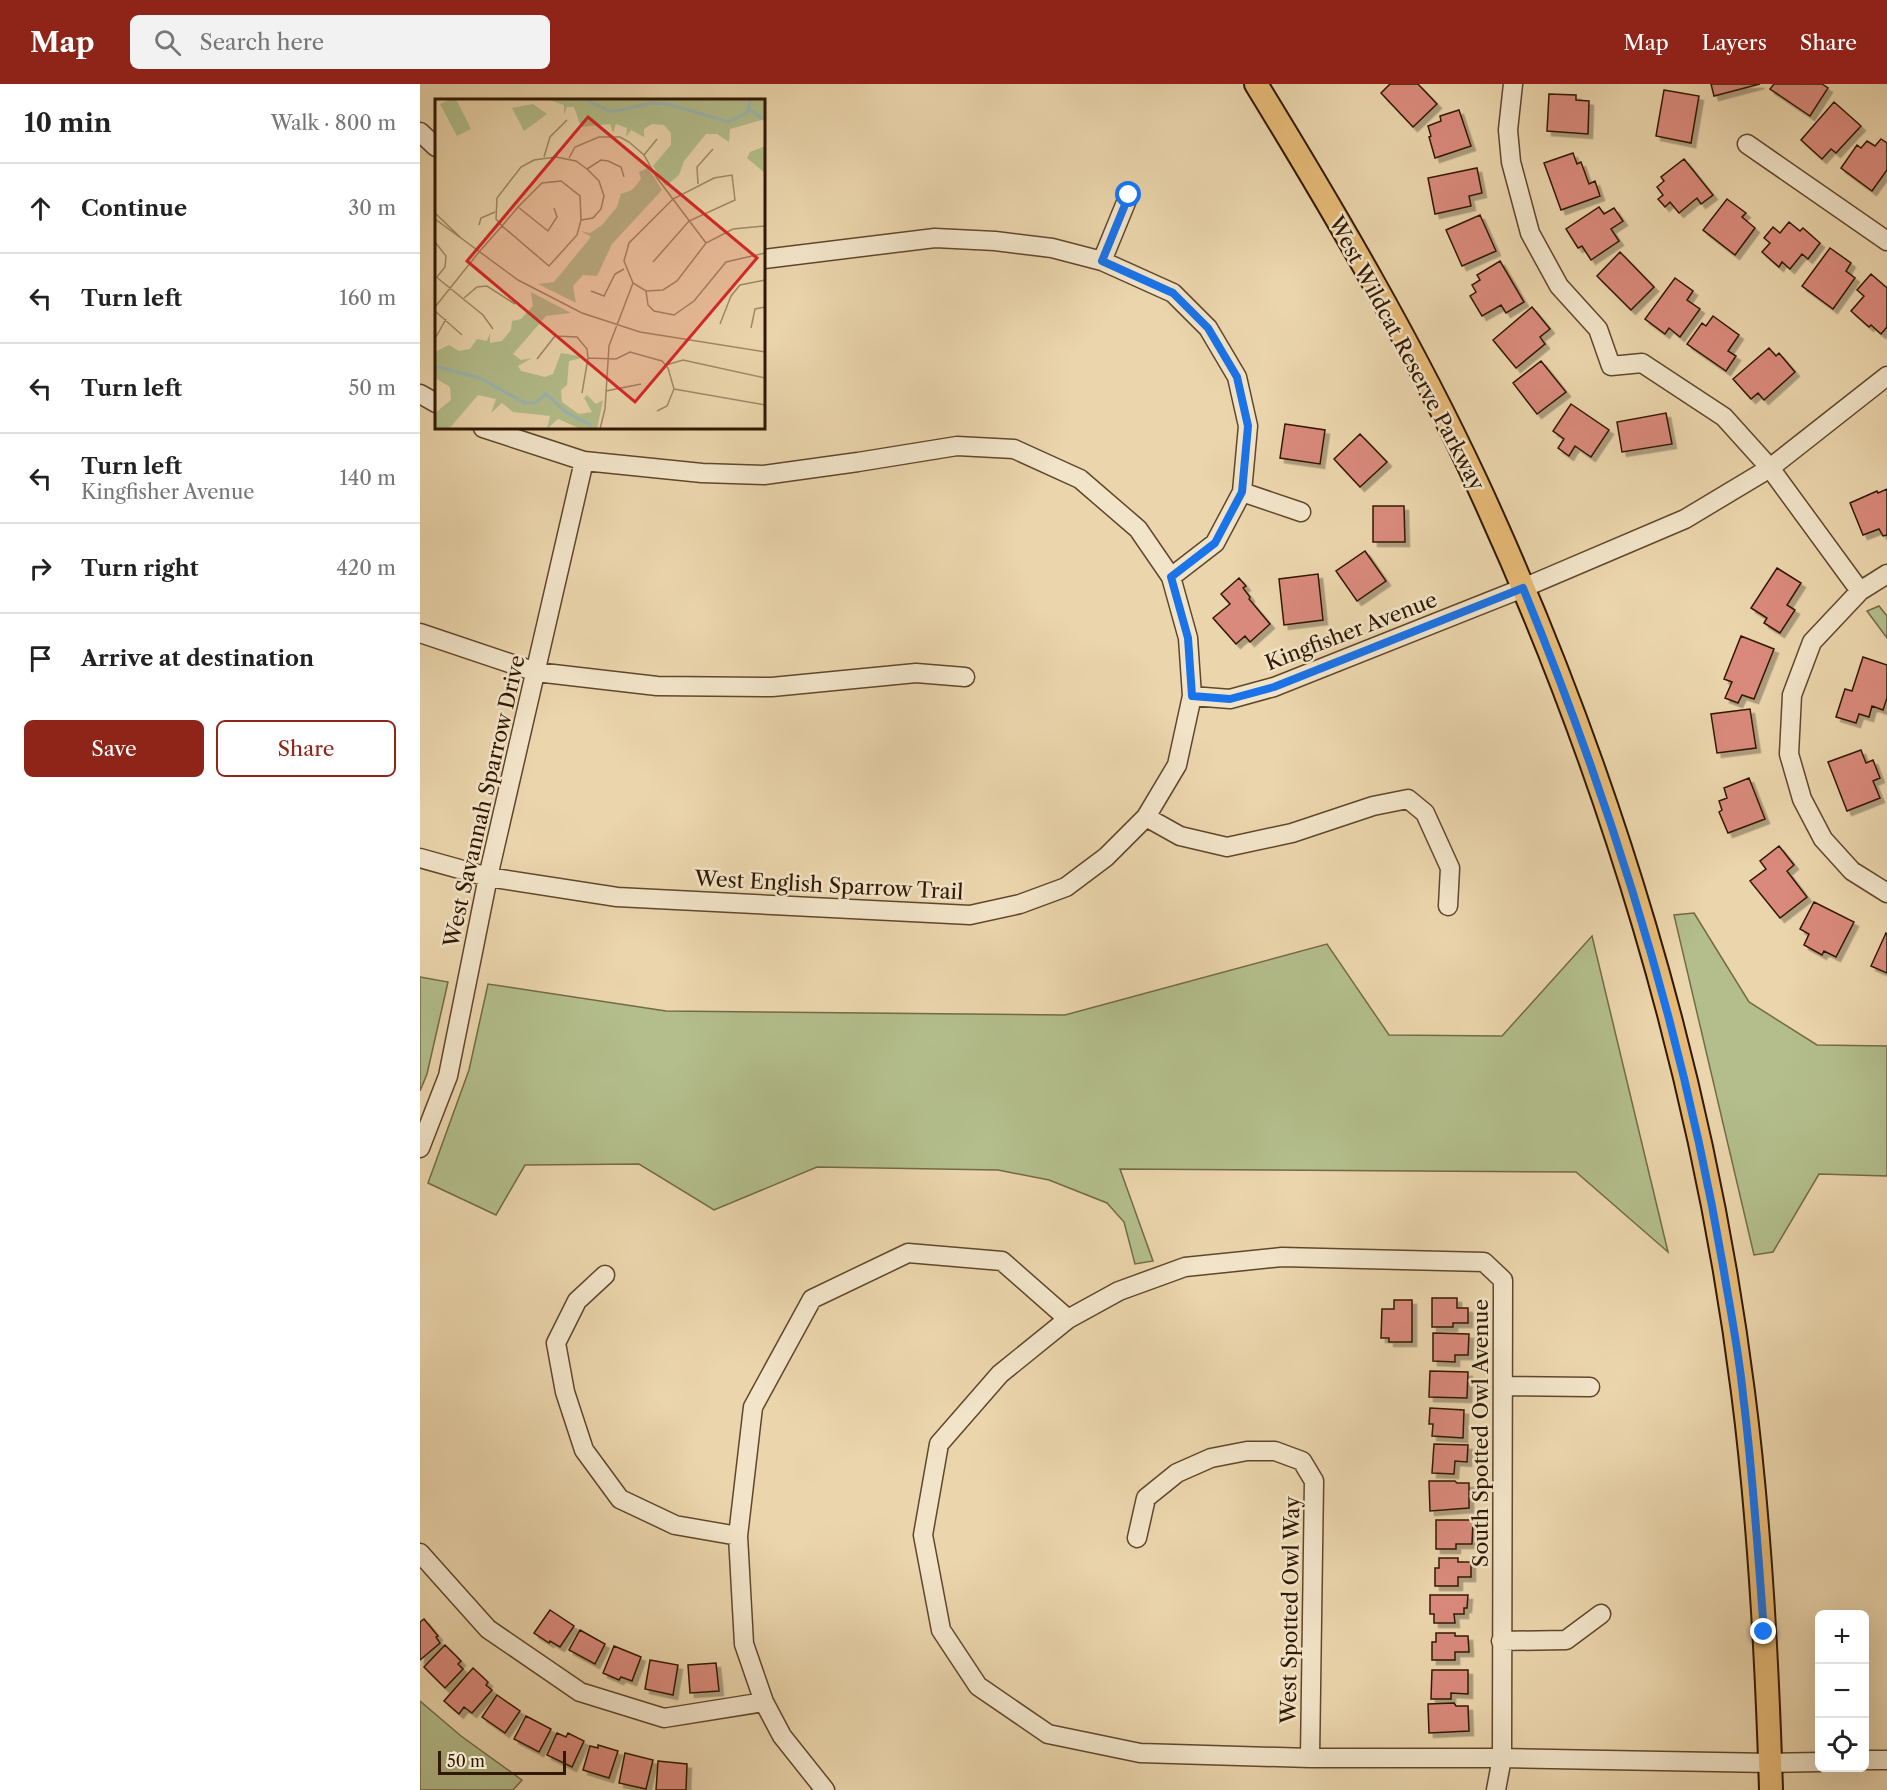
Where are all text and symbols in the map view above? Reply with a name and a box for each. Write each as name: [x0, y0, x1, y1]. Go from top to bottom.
search box: [130, 15, 550, 69]
text: Map: [30, 25, 94, 59]
icon: search: [151, 26, 184, 59]
text: Search here: [199, 29, 324, 56]
text: Map: [1624, 30, 1669, 55]
text: Layers: [1702, 30, 1767, 55]
text: Share: [1800, 30, 1857, 55]
inset map: [435, 99, 765, 429]
text: 10 min: [24, 107, 112, 139]
text: Walk · 800 m: [271, 111, 396, 135]
route start: [1115, 181, 1141, 207]
icon: ahead: [24, 192, 57, 225]
text: Continue: [81, 195, 187, 222]
text: 30 m: [348, 196, 396, 220]
street label: West Wildcat Reserve Parkway: [1323, 211, 1490, 495]
icon: left: [24, 282, 57, 315]
text: Turn left: [81, 285, 182, 312]
text: 160 m: [339, 286, 396, 310]
icon: left: [24, 372, 57, 405]
text: Turn left: [81, 375, 182, 402]
text: 50 m: [349, 376, 396, 400]
text: Turn left: [81, 453, 182, 480]
icon: left: [24, 462, 57, 495]
text: 140 m: [339, 466, 396, 490]
text: Kingfisher Avenue: [81, 480, 254, 504]
icon: right: [24, 552, 57, 585]
text: Turn right: [81, 555, 199, 582]
text: 420 m: [336, 556, 396, 580]
street label: Kingfisher Avenue: [1262, 587, 1440, 675]
icon: arrive: [24, 642, 57, 675]
text: Arrive at destination: [81, 645, 314, 672]
street label: West Savannah Sparrow Drive: [438, 652, 530, 950]
button: Save: [24, 720, 204, 777]
button: Share: [216, 720, 396, 777]
street label: West English Sparrow Trail: [693, 865, 964, 905]
street label: South Spotted Owl Avenue: [1468, 1299, 1493, 1567]
street label: West Spotted Owl Way: [1275, 1496, 1304, 1725]
map controls: [1815, 1610, 1869, 1772]
button: +: [1815, 1610, 1869, 1664]
route end: [1750, 1618, 1776, 1644]
button: −: [1815, 1664, 1869, 1718]
button: locate: [1815, 1718, 1869, 1772]
scale bar: [438, 1748, 566, 1776]
text: 50 m: [447, 1751, 485, 1771]

